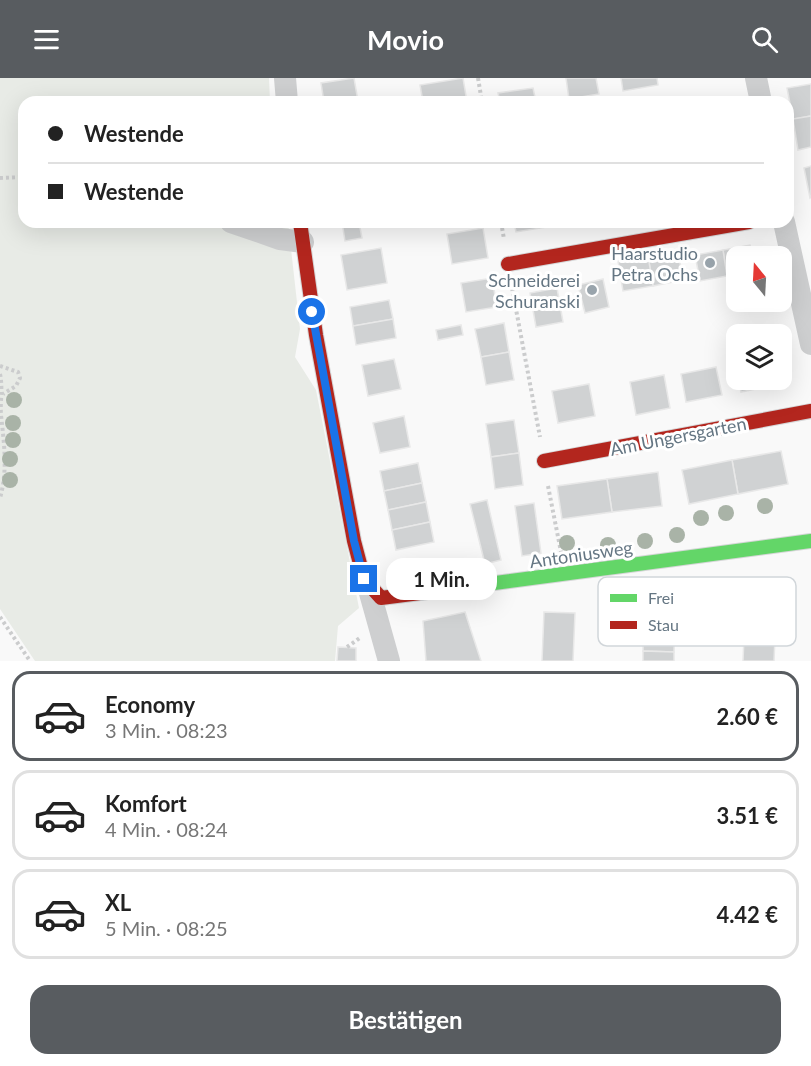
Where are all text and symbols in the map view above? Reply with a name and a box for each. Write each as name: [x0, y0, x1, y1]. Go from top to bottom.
icon: menu: [30, 23, 63, 56]
text: Movio: [367, 23, 444, 56]
icon: search: [748, 23, 781, 56]
text: Westende: [84, 120, 184, 147]
text: Westende: [84, 178, 184, 205]
place label: Haarstudio Petra Ochs: [611, 242, 698, 285]
north arrow: [726, 246, 792, 312]
map controls: [726, 246, 792, 390]
marker: Haarstudio Petra Ochs: [703, 256, 717, 270]
place label: Schneiderei Schuranski: [488, 269, 580, 312]
marker: Schneiderei Schuranski: [585, 283, 599, 297]
route start: [298, 298, 325, 325]
button: layers: [726, 324, 792, 390]
street label: Am Ungersgarten: [608, 412, 748, 460]
street label: Antoniusweg: [528, 536, 634, 572]
callout: 1 Min.: [385, 558, 496, 600]
route end: [350, 565, 377, 592]
text: 1 Min.: [413, 567, 470, 591]
legend: [598, 577, 796, 646]
text: Frei: [648, 588, 674, 607]
text: Stau: [648, 615, 679, 634]
icon: car: [33, 689, 87, 743]
text: Economy: [105, 691, 195, 718]
text: 2.60 €: [716, 703, 778, 730]
text: 3 Min. · 08:23: [105, 718, 228, 742]
icon: car: [33, 788, 87, 842]
text: Komfort: [105, 790, 187, 817]
text: 3.51 €: [716, 802, 778, 829]
text: 4 Min. · 08:24: [105, 817, 228, 841]
icon: car: [33, 887, 87, 941]
text: XL: [105, 889, 131, 916]
text: 4.42 €: [716, 901, 778, 928]
text: 5 Min. · 08:25: [105, 916, 228, 940]
button: Bestätigen: [30, 985, 781, 1054]

